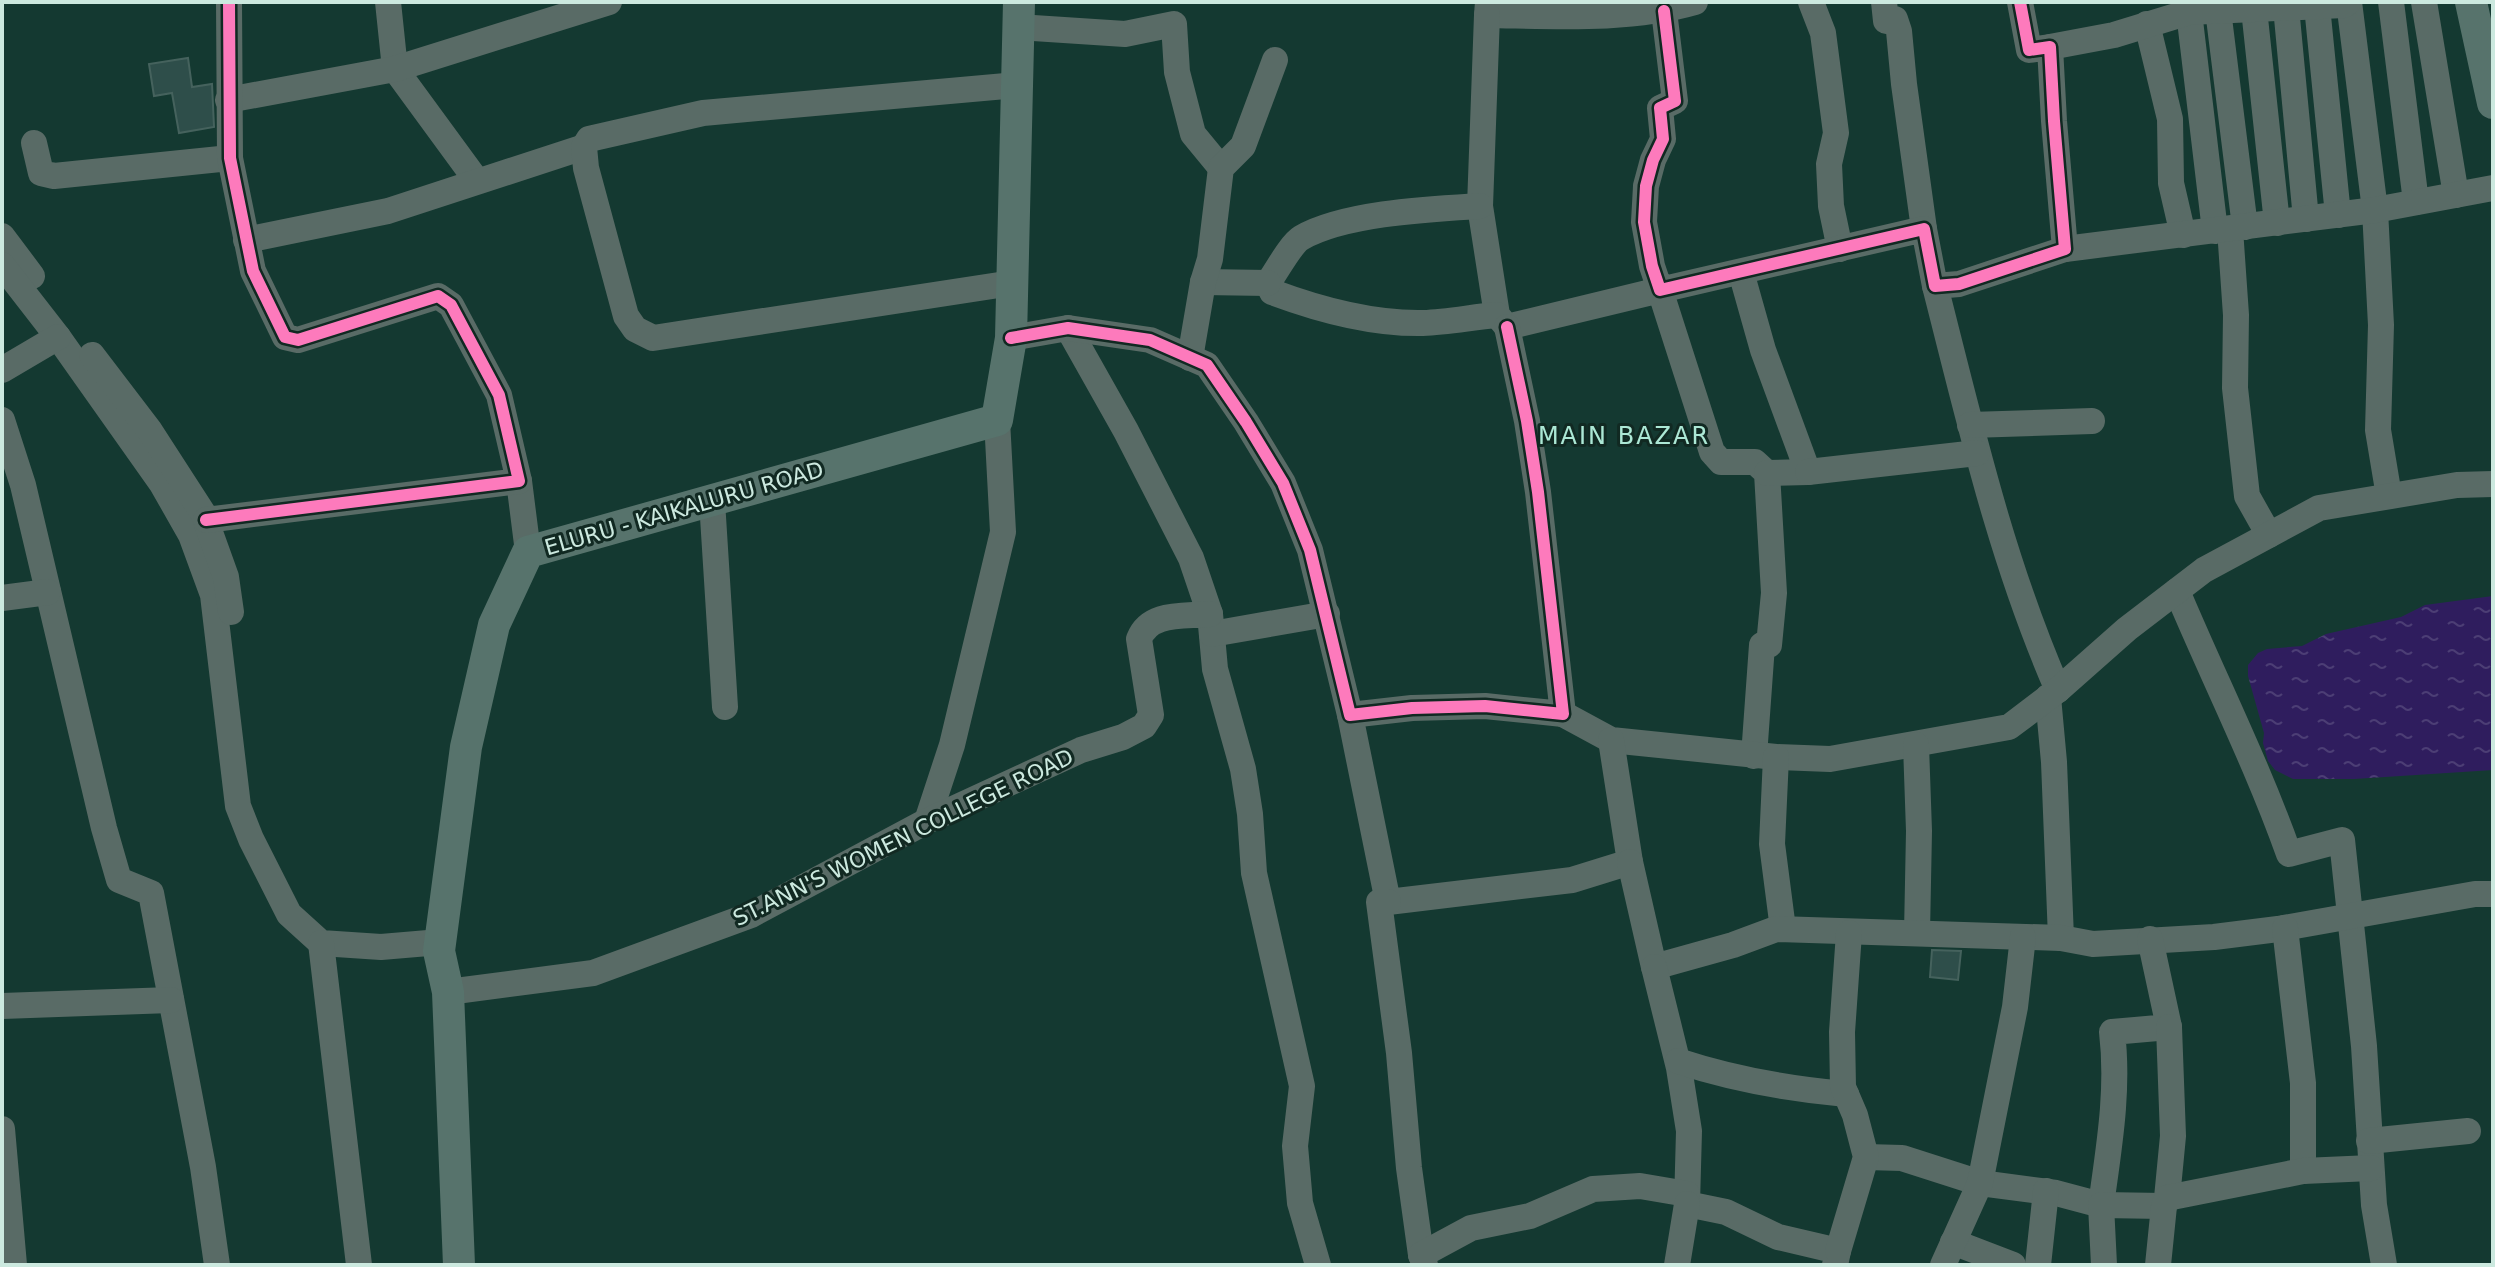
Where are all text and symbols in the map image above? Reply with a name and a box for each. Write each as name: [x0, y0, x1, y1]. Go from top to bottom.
district label: MAIN BAZAR: [1538, 422, 1710, 450]
street label: ELURU - KAIKALURU ROAD: [542, 457, 826, 560]
street label: ST.ANN'S WOMEN COLLEGE ROAD: [729, 744, 1077, 931]

